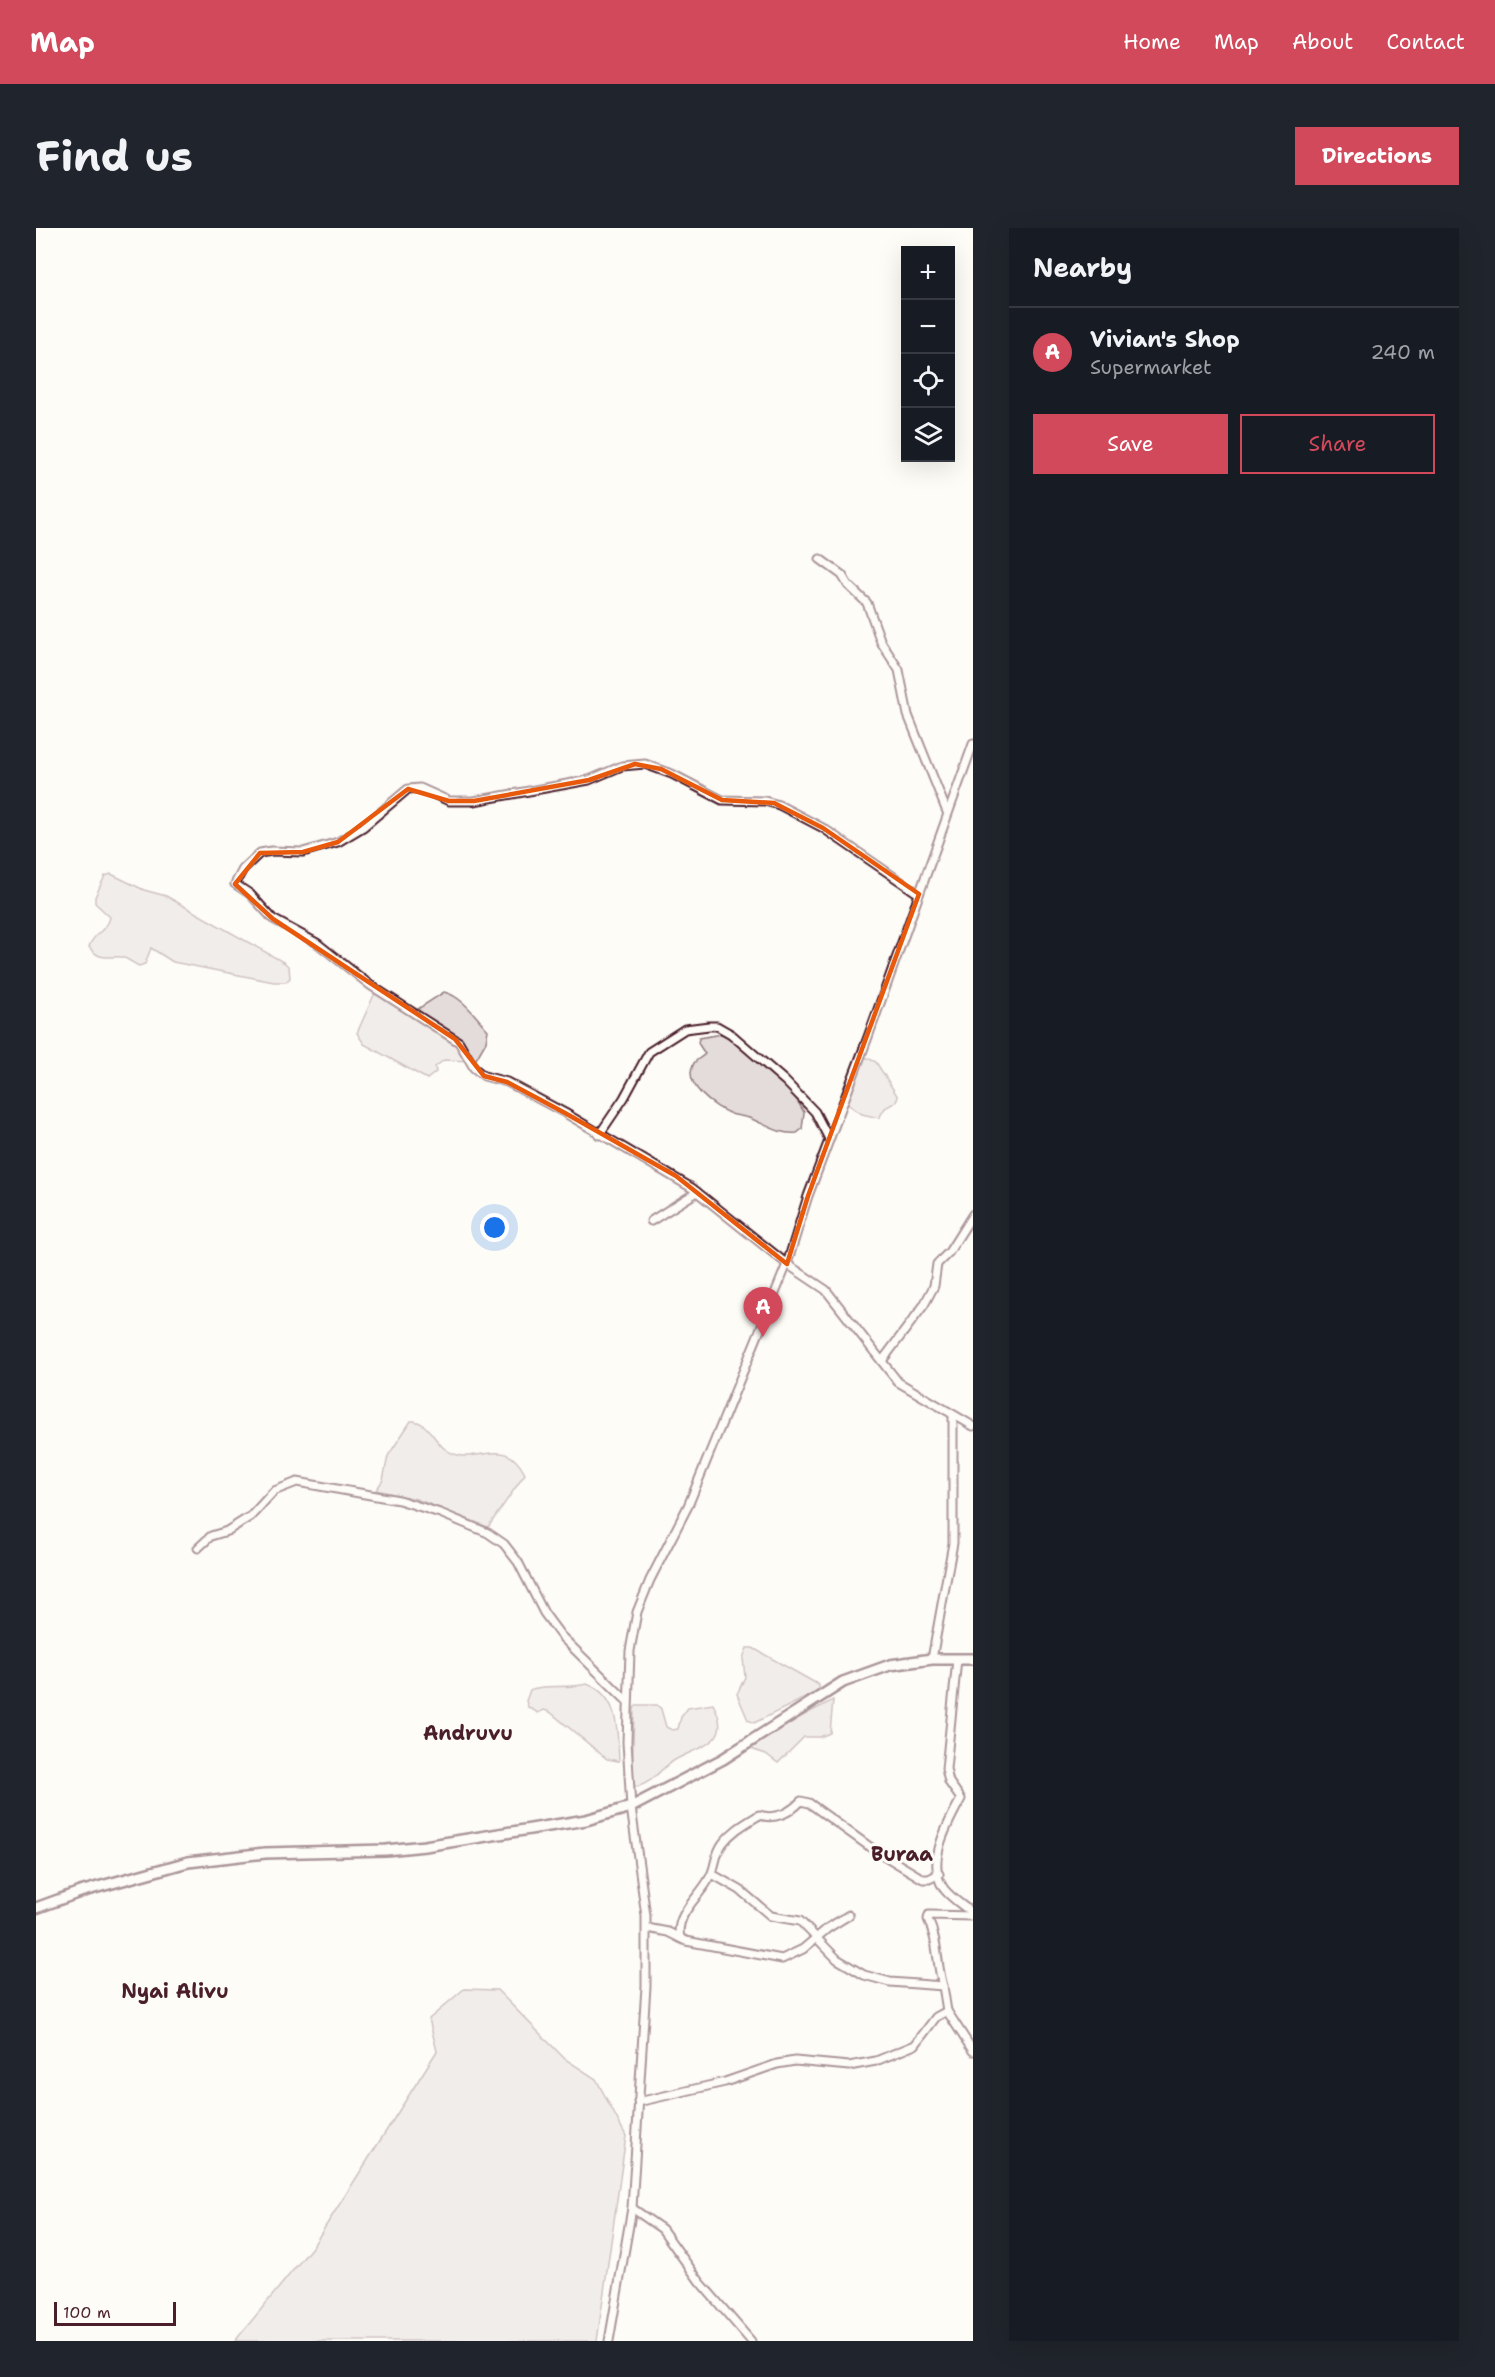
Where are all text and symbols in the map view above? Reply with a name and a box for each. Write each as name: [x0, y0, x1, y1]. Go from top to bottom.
text: Map: [30, 23, 95, 61]
text: Home: [1123, 28, 1181, 56]
text: Map: [1214, 28, 1259, 56]
text: About: [1292, 28, 1353, 56]
text: Contact: [1386, 28, 1465, 56]
button: Directions: [1295, 127, 1459, 185]
text: Find us: [36, 128, 193, 184]
map controls: [901, 246, 955, 462]
button: +: [901, 246, 955, 300]
text: Nearby: [1033, 250, 1132, 285]
button: −: [901, 300, 955, 354]
text: Vivian's Shop: [1090, 325, 1240, 354]
text: A: [1045, 339, 1060, 365]
text: 240 m: [1370, 339, 1435, 365]
button: locate: [901, 354, 955, 408]
text: Supermarket: [1090, 354, 1212, 380]
button: layers: [901, 408, 955, 462]
button: Save: [1033, 414, 1228, 474]
button: Share: [1240, 414, 1435, 474]
your location: [480, 1213, 509, 1242]
pin: A: [744, 1288, 782, 1337]
district label: Andruvu: [423, 1720, 513, 1746]
district label: Buraa: [871, 1841, 933, 1867]
district label: Nyai Alivu: [121, 1978, 229, 2004]
scale bar: [54, 2299, 176, 2326]
text: 100 m: [63, 2302, 111, 2323]

